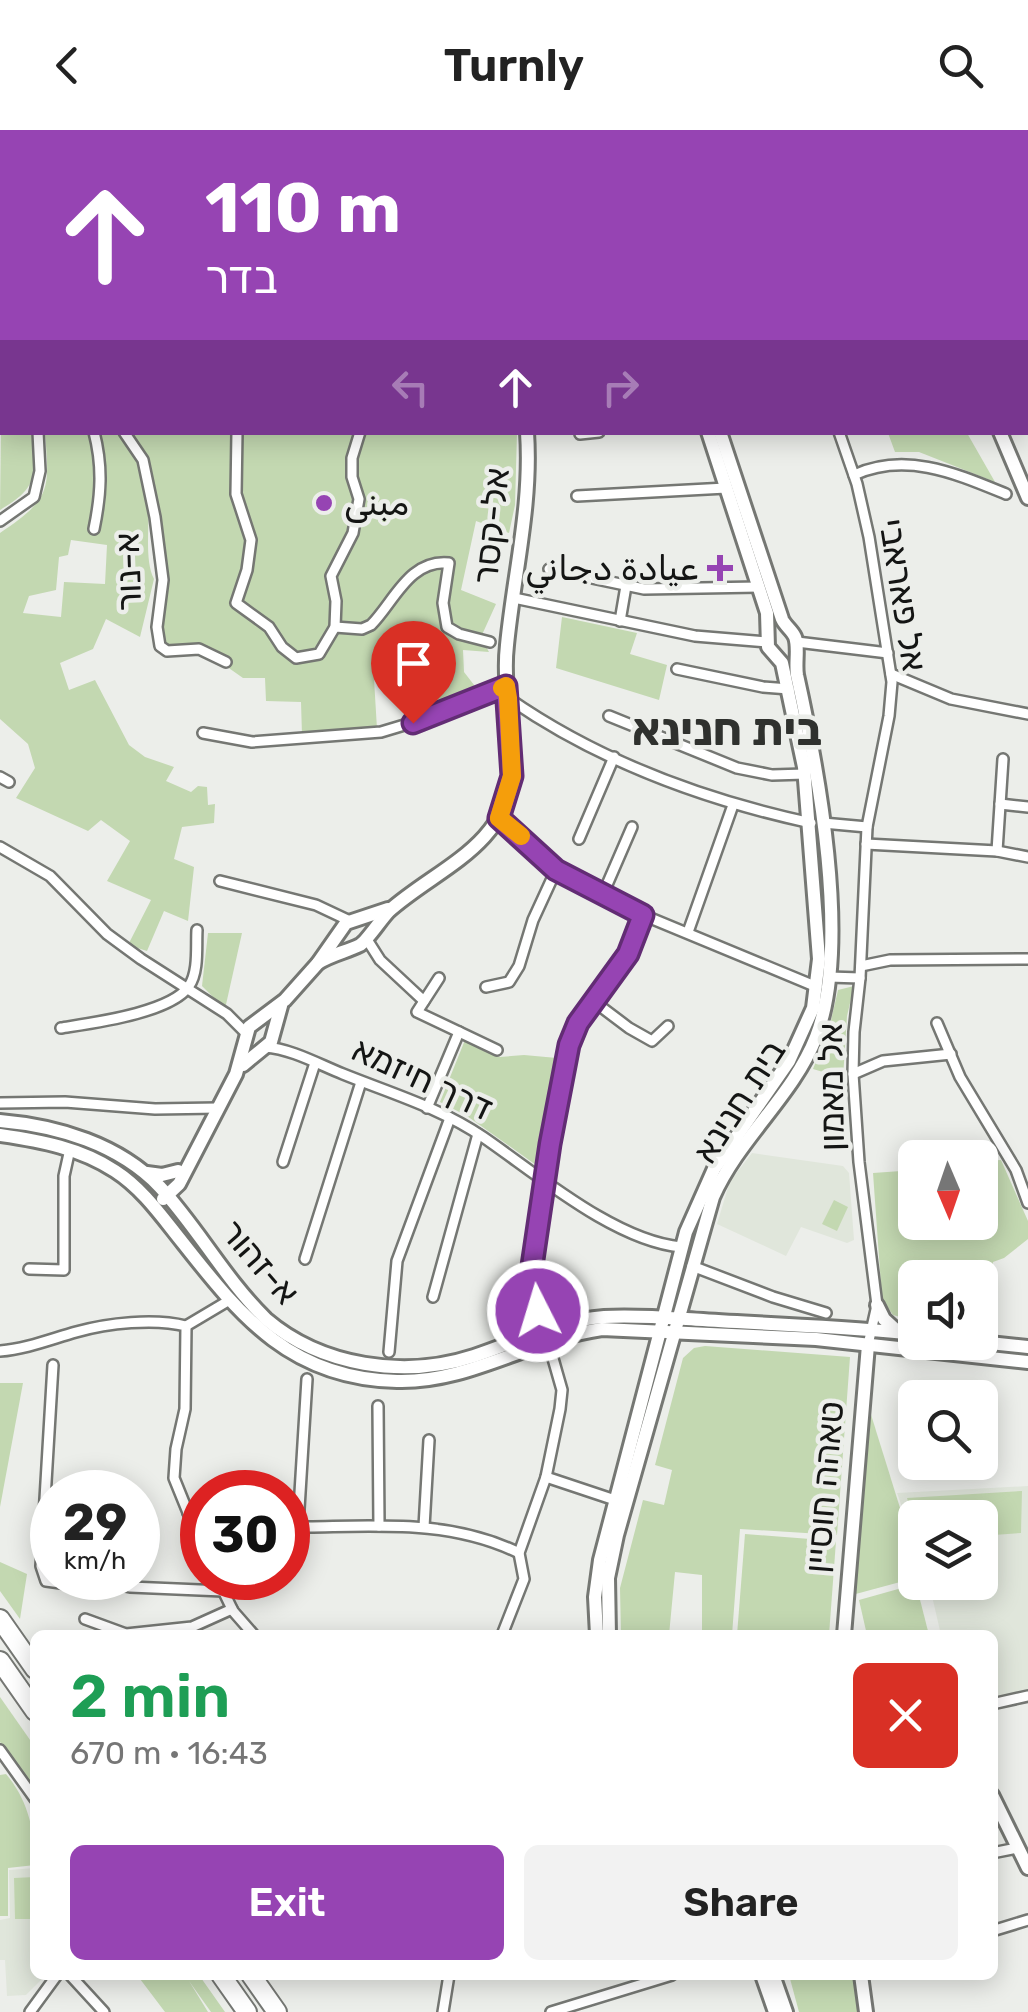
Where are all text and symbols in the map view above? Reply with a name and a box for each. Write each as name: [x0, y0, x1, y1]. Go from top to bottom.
icon: back: [40, 38, 95, 93]
icon: search: [933, 38, 988, 93]
text: Turnly: [444, 39, 584, 92]
text: 110 m: [205, 167, 401, 250]
icon: ahead: [40, 170, 170, 300]
text: בדר: [205, 251, 278, 304]
icon: left: [383, 360, 438, 415]
icon: ahead: [488, 360, 543, 415]
icon: right: [593, 360, 648, 415]
street label: אל-קסר: [464, 466, 518, 586]
place label: مبنى: [344, 482, 409, 524]
marker: مبنى: [313, 492, 335, 514]
street label: אל פאראבי: [870, 516, 936, 674]
street label: א-נור: [106, 532, 150, 612]
place label: عيادة دجاني: [525, 547, 698, 594]
marker: عيادة دجاني: [707, 555, 733, 581]
pin: [371, 621, 456, 724]
icon: arrive: [386, 636, 441, 691]
district label: בית חנינא: [632, 703, 822, 756]
street label: אל מאמון: [809, 1023, 853, 1151]
street label: דרך חיזמא: [346, 1028, 500, 1130]
street label: בית חנינא: [684, 1032, 794, 1170]
north arrow: [898, 1140, 998, 1240]
map controls: [898, 1140, 998, 1600]
street label: א-זהור: [212, 1211, 308, 1313]
position arrow: [486, 1259, 590, 1363]
button: sound: [898, 1260, 998, 1360]
button: search: [898, 1380, 998, 1480]
street label: טאהה חוסיין: [796, 1399, 852, 1575]
speed limit sign: 30: [180, 1470, 310, 1600]
text: 29: [63, 1493, 127, 1553]
button: layers: [898, 1500, 998, 1600]
text: km/h: [64, 1546, 126, 1575]
text: 2 min: [70, 1661, 230, 1732]
button: close: [853, 1663, 958, 1768]
text: 670 m · 16:43: [70, 1734, 268, 1772]
button: Exit: [70, 1845, 504, 1960]
button: Share: [524, 1845, 958, 1960]

